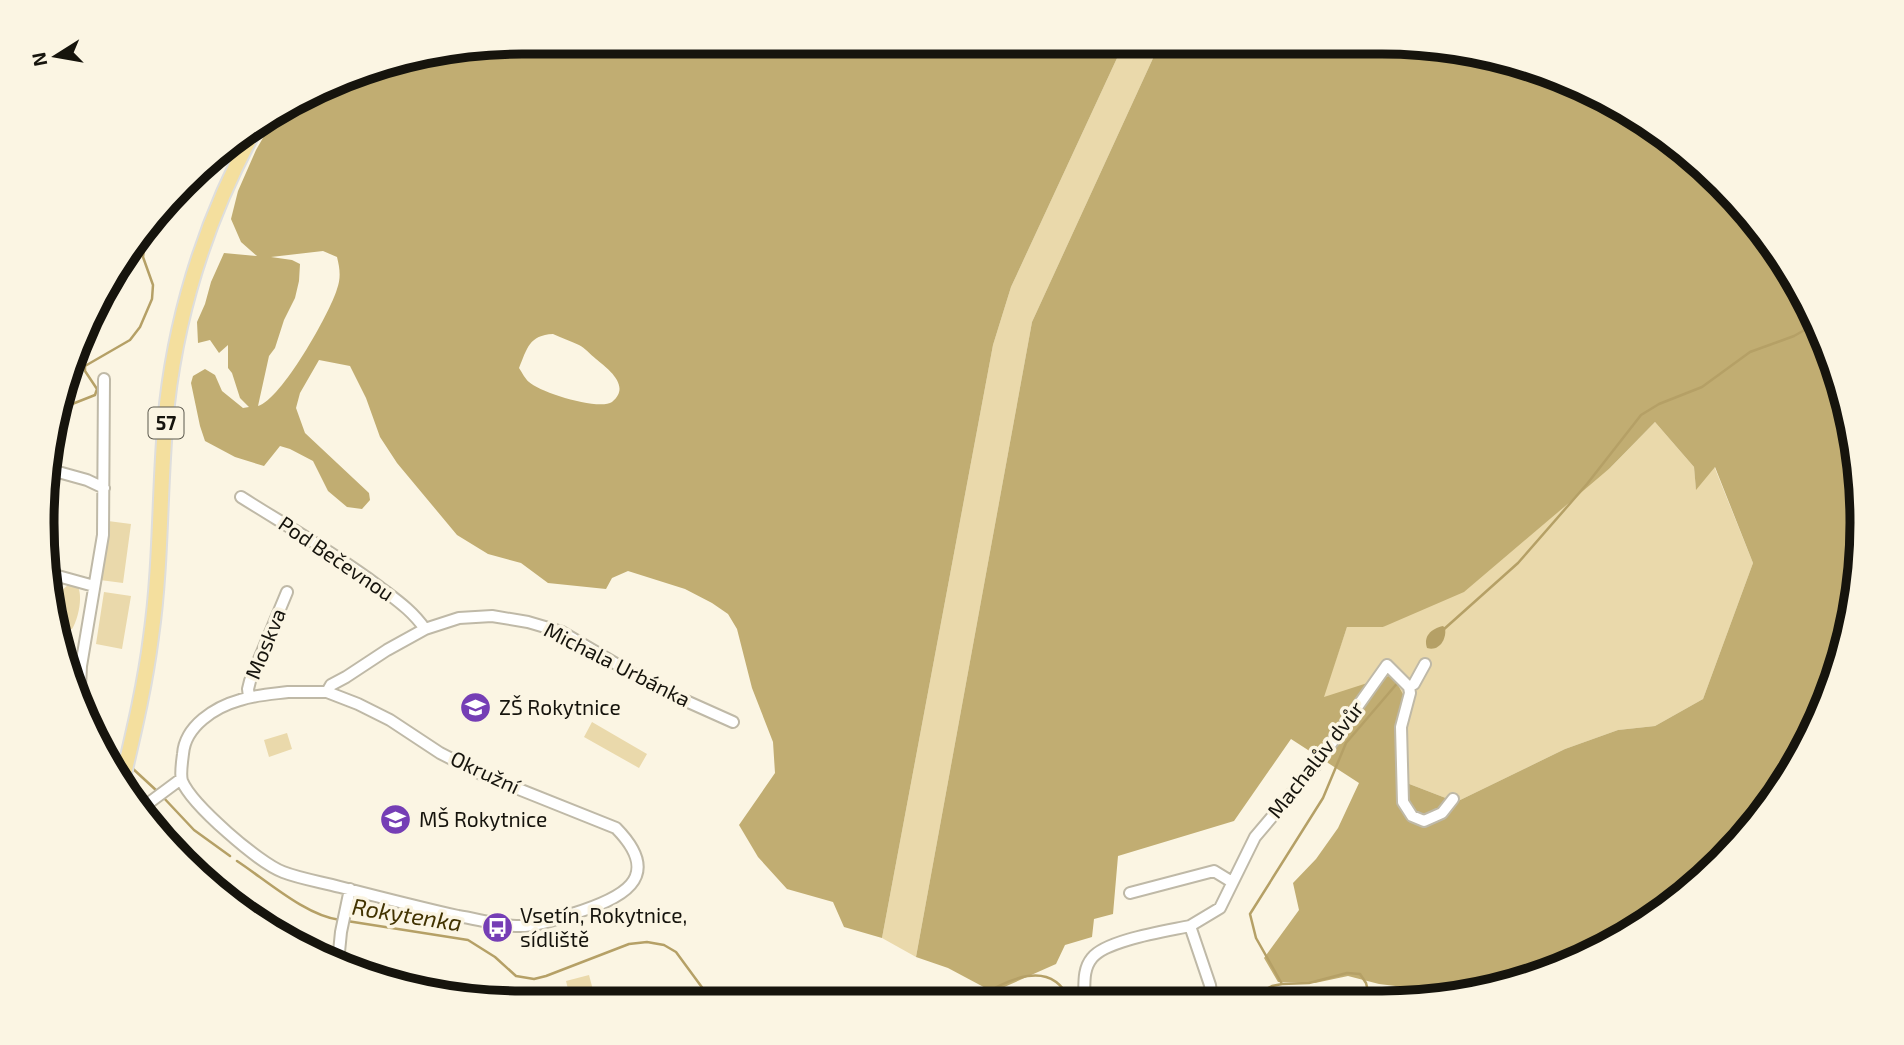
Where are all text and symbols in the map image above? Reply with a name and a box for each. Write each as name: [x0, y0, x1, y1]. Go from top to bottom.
north arrow: [21, 21, 91, 91]
text: N: [26, 50, 51, 68]
road number: 57: [148, 408, 184, 438]
street label: Pod Bečevnou: [274, 510, 399, 606]
street label: Moskva: [239, 604, 290, 683]
street label: Michala Urbánka: [541, 616, 695, 711]
school or university icon: ZŠ Rokytnice: [459, 691, 493, 725]
place label: ZŠ Rokytnice: [499, 694, 621, 719]
street label: Machalův dvůr: [1262, 695, 1368, 822]
street label: Okružní: [447, 745, 525, 799]
school or university icon: MŠ Rokytnice: [379, 803, 413, 837]
place label: MŠ Rokytnice: [419, 806, 547, 831]
water label: Rokytenka: [350, 892, 464, 937]
place label: Vsetín, Rokytnice, sídliště: [520, 902, 687, 951]
bus stop icon: Vsetín, Rokytnice, sídliště: [480, 911, 514, 945]

